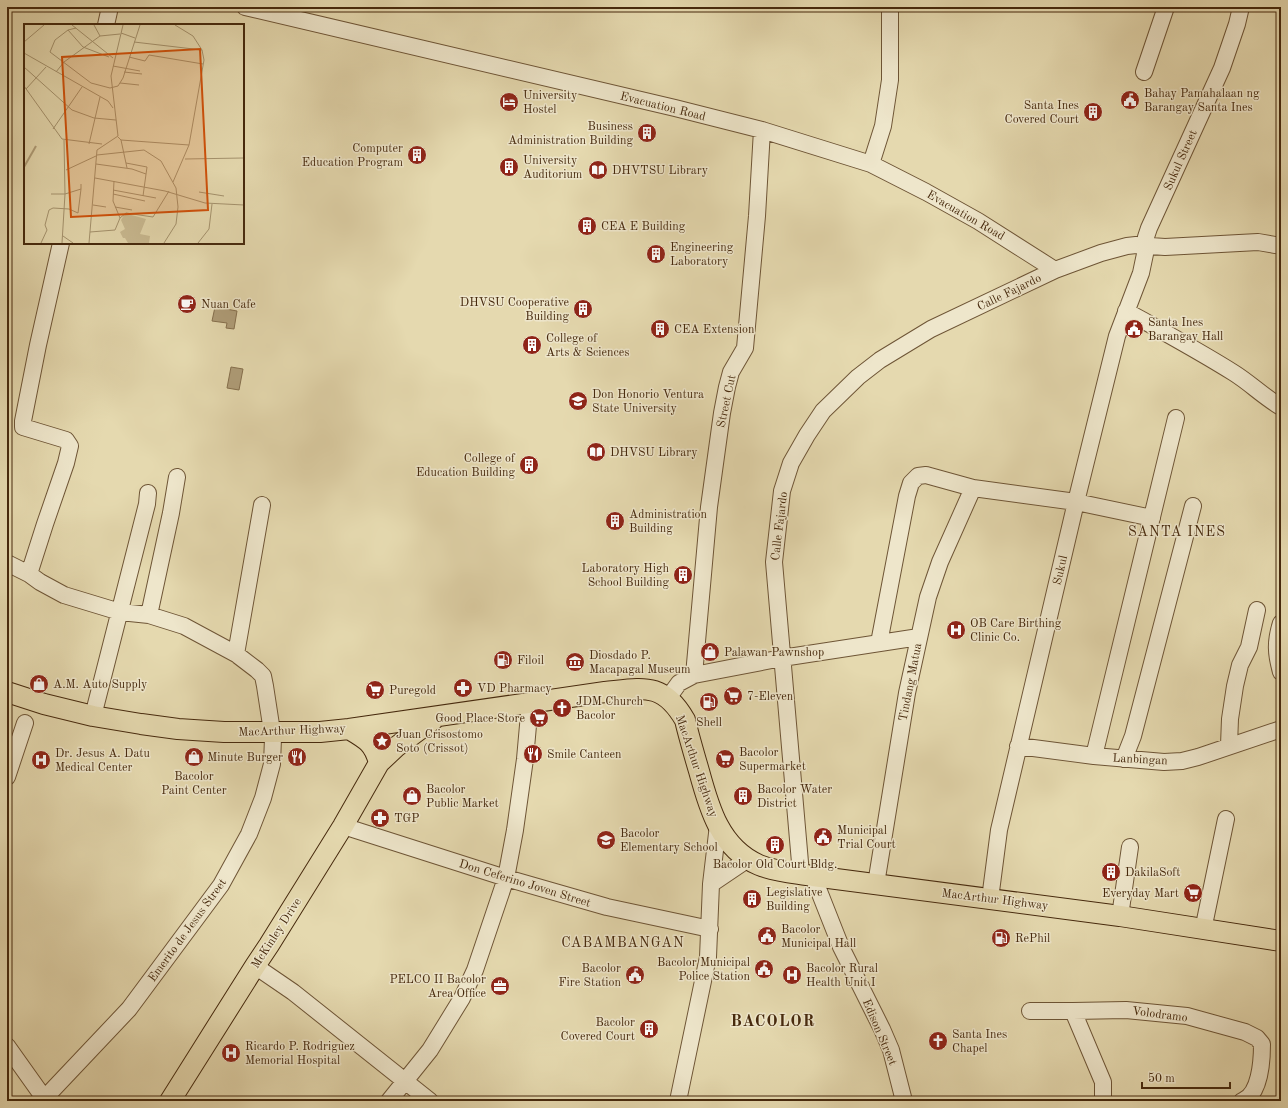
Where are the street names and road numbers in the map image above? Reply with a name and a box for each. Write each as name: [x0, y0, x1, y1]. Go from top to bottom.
street label: Evacuation Road: [619, 91, 707, 123]
street label: Sukul Street: [1162, 128, 1200, 192]
street label: Evacuation Road: [925, 189, 1006, 243]
street label: Calle Fajardo: [976, 272, 1043, 314]
street label: Street Cut: [716, 374, 738, 429]
street label: Calle Fajardo: [770, 491, 790, 561]
street label: Sukul: [1052, 554, 1070, 586]
street label: Tindang Matua: [898, 642, 924, 722]
street label: MacArthur Highway: [673, 714, 719, 820]
street label: MacArthur Highway: [238, 723, 347, 739]
street label: Lanbingan: [1112, 753, 1168, 767]
street label: Don Ceferino Joven Street: [457, 858, 592, 910]
street label: Emerito de Jesus Street: [146, 877, 229, 984]
street label: MacArthur Highway: [941, 887, 1050, 913]
street label: McKinley Drive: [250, 896, 304, 971]
street label: Edison Street: [860, 998, 898, 1067]
street label: Volodramo: [1131, 1006, 1188, 1024]

